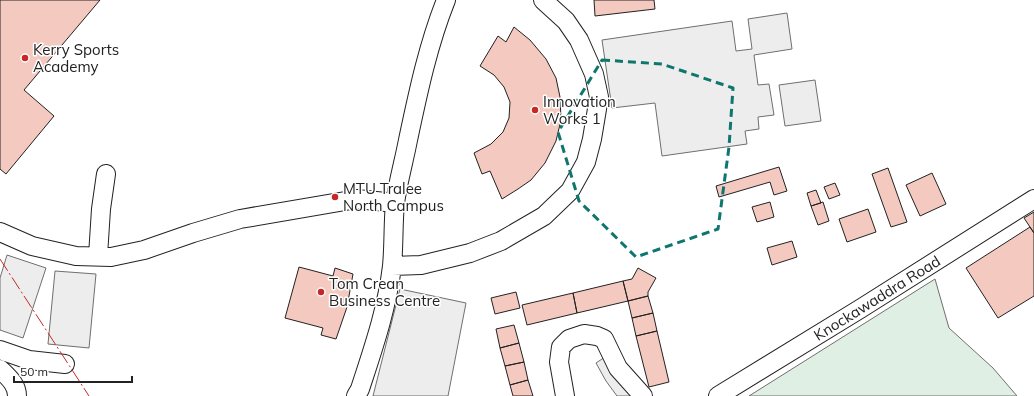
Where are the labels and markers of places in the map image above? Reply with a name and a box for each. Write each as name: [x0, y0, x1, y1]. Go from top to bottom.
place label: Kerry Sports Academy: [33, 40, 119, 76]
marker: Kerry Sports Academy: [20, 53, 30, 63]
place label: Innovation Works 1: [543, 92, 616, 128]
marker: Innovation Works 1: [530, 105, 540, 115]
place label: MTU Tralee North Campus: [343, 179, 444, 215]
marker: MTU Tralee North Campus: [330, 192, 340, 202]
place label: Tom Crean Business Centre: [329, 274, 440, 310]
marker: Tom Crean Business Centre: [316, 287, 326, 297]

